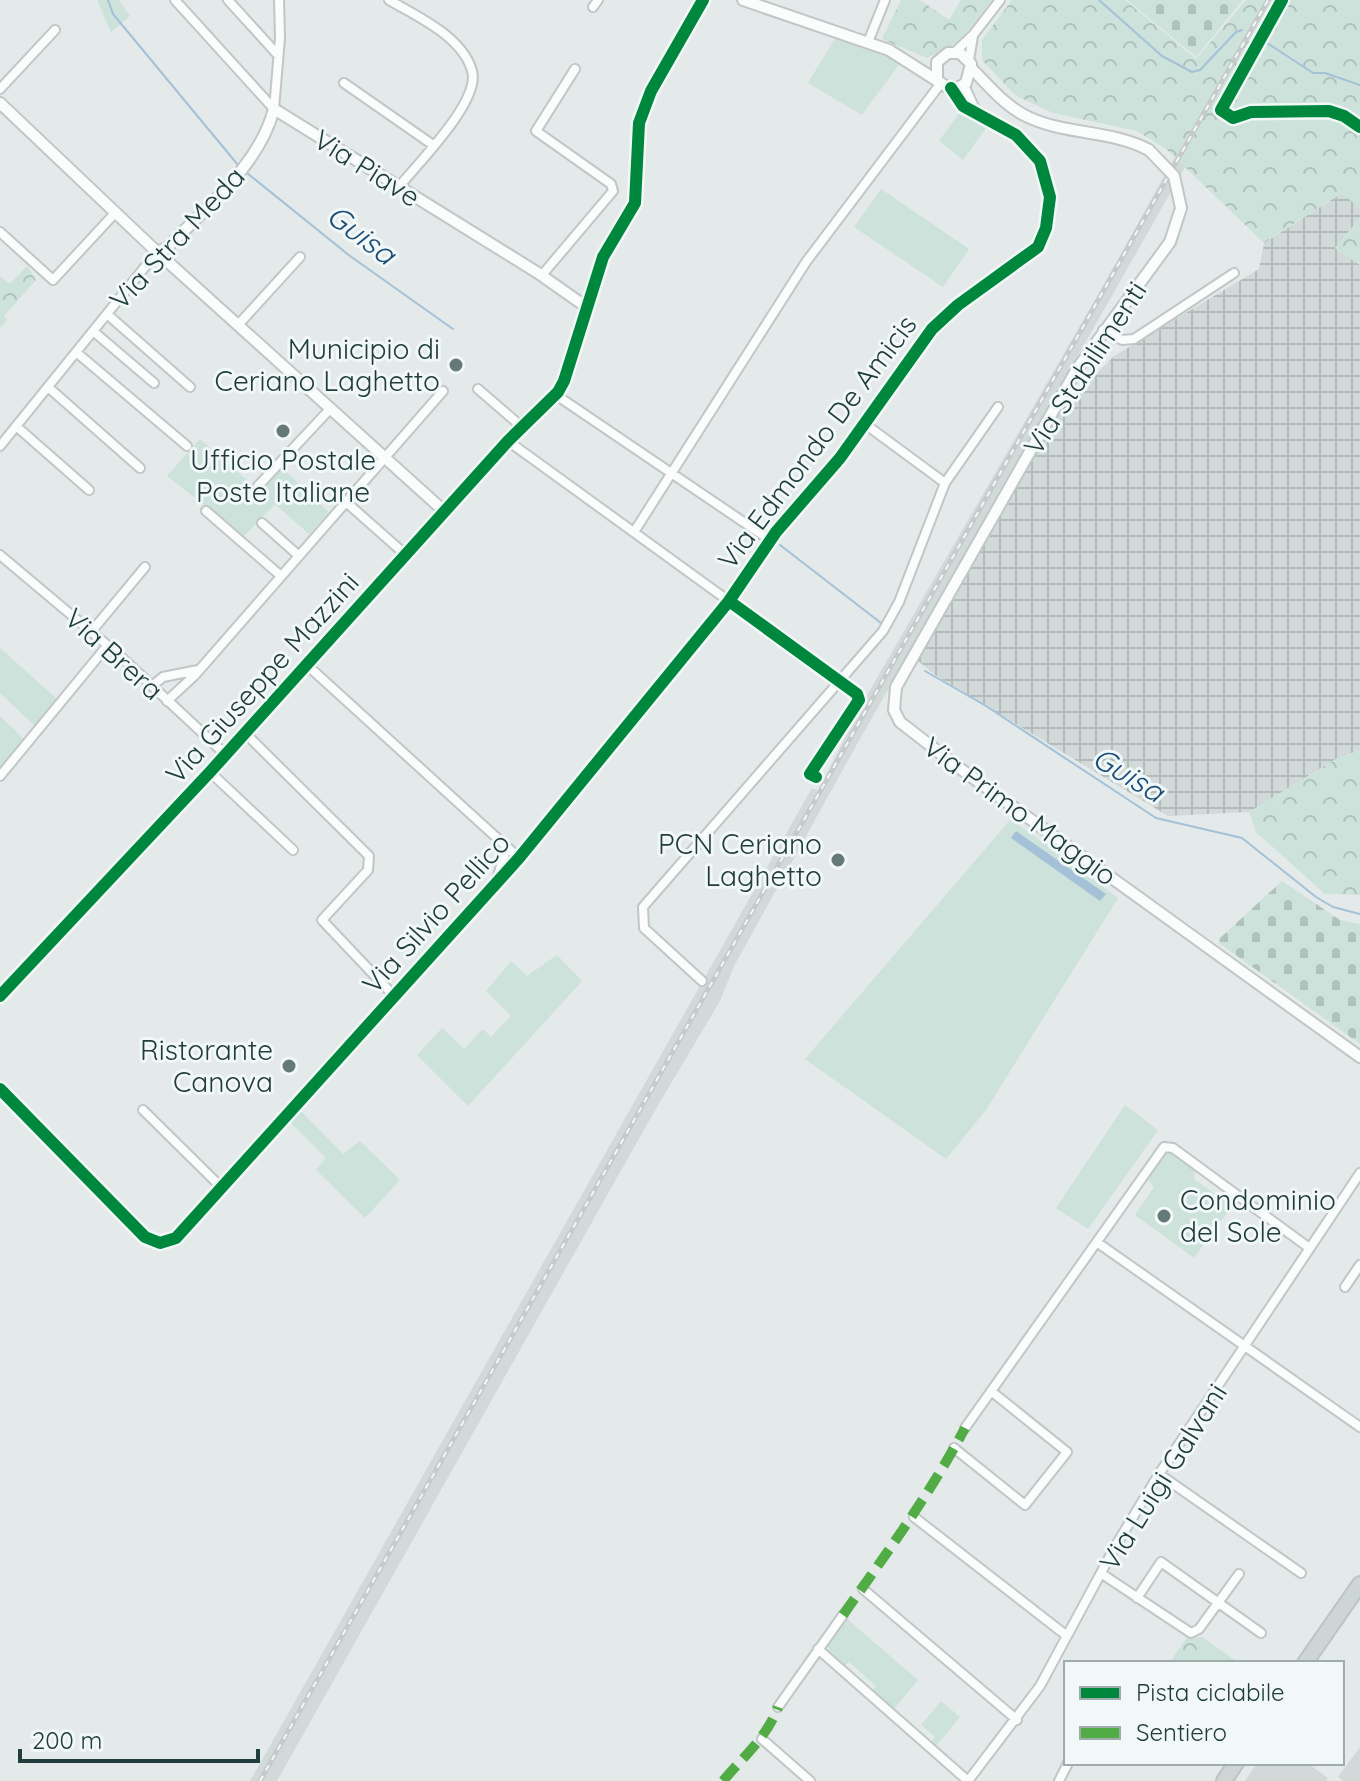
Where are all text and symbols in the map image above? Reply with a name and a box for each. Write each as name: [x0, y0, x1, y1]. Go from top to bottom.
street label: Via Piave: [308, 121, 427, 214]
street label: Via Stra Meda: [102, 159, 252, 316]
water label: Guisa: [319, 196, 405, 274]
street label: Via Stabilimenti: [1015, 274, 1154, 461]
street label: Via Edmondo De Amicis: [710, 308, 924, 576]
place label: Municipio di Ceriano Laghetto: [215, 331, 440, 398]
marker: Municipio di Ceriano Laghetto: [447, 356, 465, 374]
marker: Ufficio Postale Poste Italiane: [274, 422, 292, 440]
place label: Ufficio Postale Poste Italiane: [190, 442, 376, 509]
street label: Via Giuseppe Mazzini: [158, 565, 366, 790]
street label: Via Brera: [58, 600, 171, 707]
street label: Via Primo Maggio: [917, 729, 1124, 893]
water label: Guisa: [1086, 738, 1173, 811]
street label: Via Silvio Pellico: [354, 825, 517, 1000]
place label: PCN Ceriano Laghetto: [658, 826, 822, 893]
marker: PCN Ceriano Laghetto: [829, 851, 847, 869]
place label: Ristorante Canova: [140, 1032, 273, 1099]
marker: Ristorante Canova: [280, 1057, 298, 1075]
place label: Condominio del Sole: [1180, 1182, 1336, 1249]
marker: Condominio del Sole: [1155, 1207, 1173, 1225]
street label: Via Luigi Galvani: [1091, 1377, 1234, 1577]
legend: [1064, 1661, 1344, 1765]
text: Pista ciclabile: [1136, 1677, 1285, 1707]
scale bar: [20, 1713, 258, 1763]
text: Sentiero: [1136, 1717, 1227, 1747]
text: 200 m: [32, 1725, 102, 1755]

